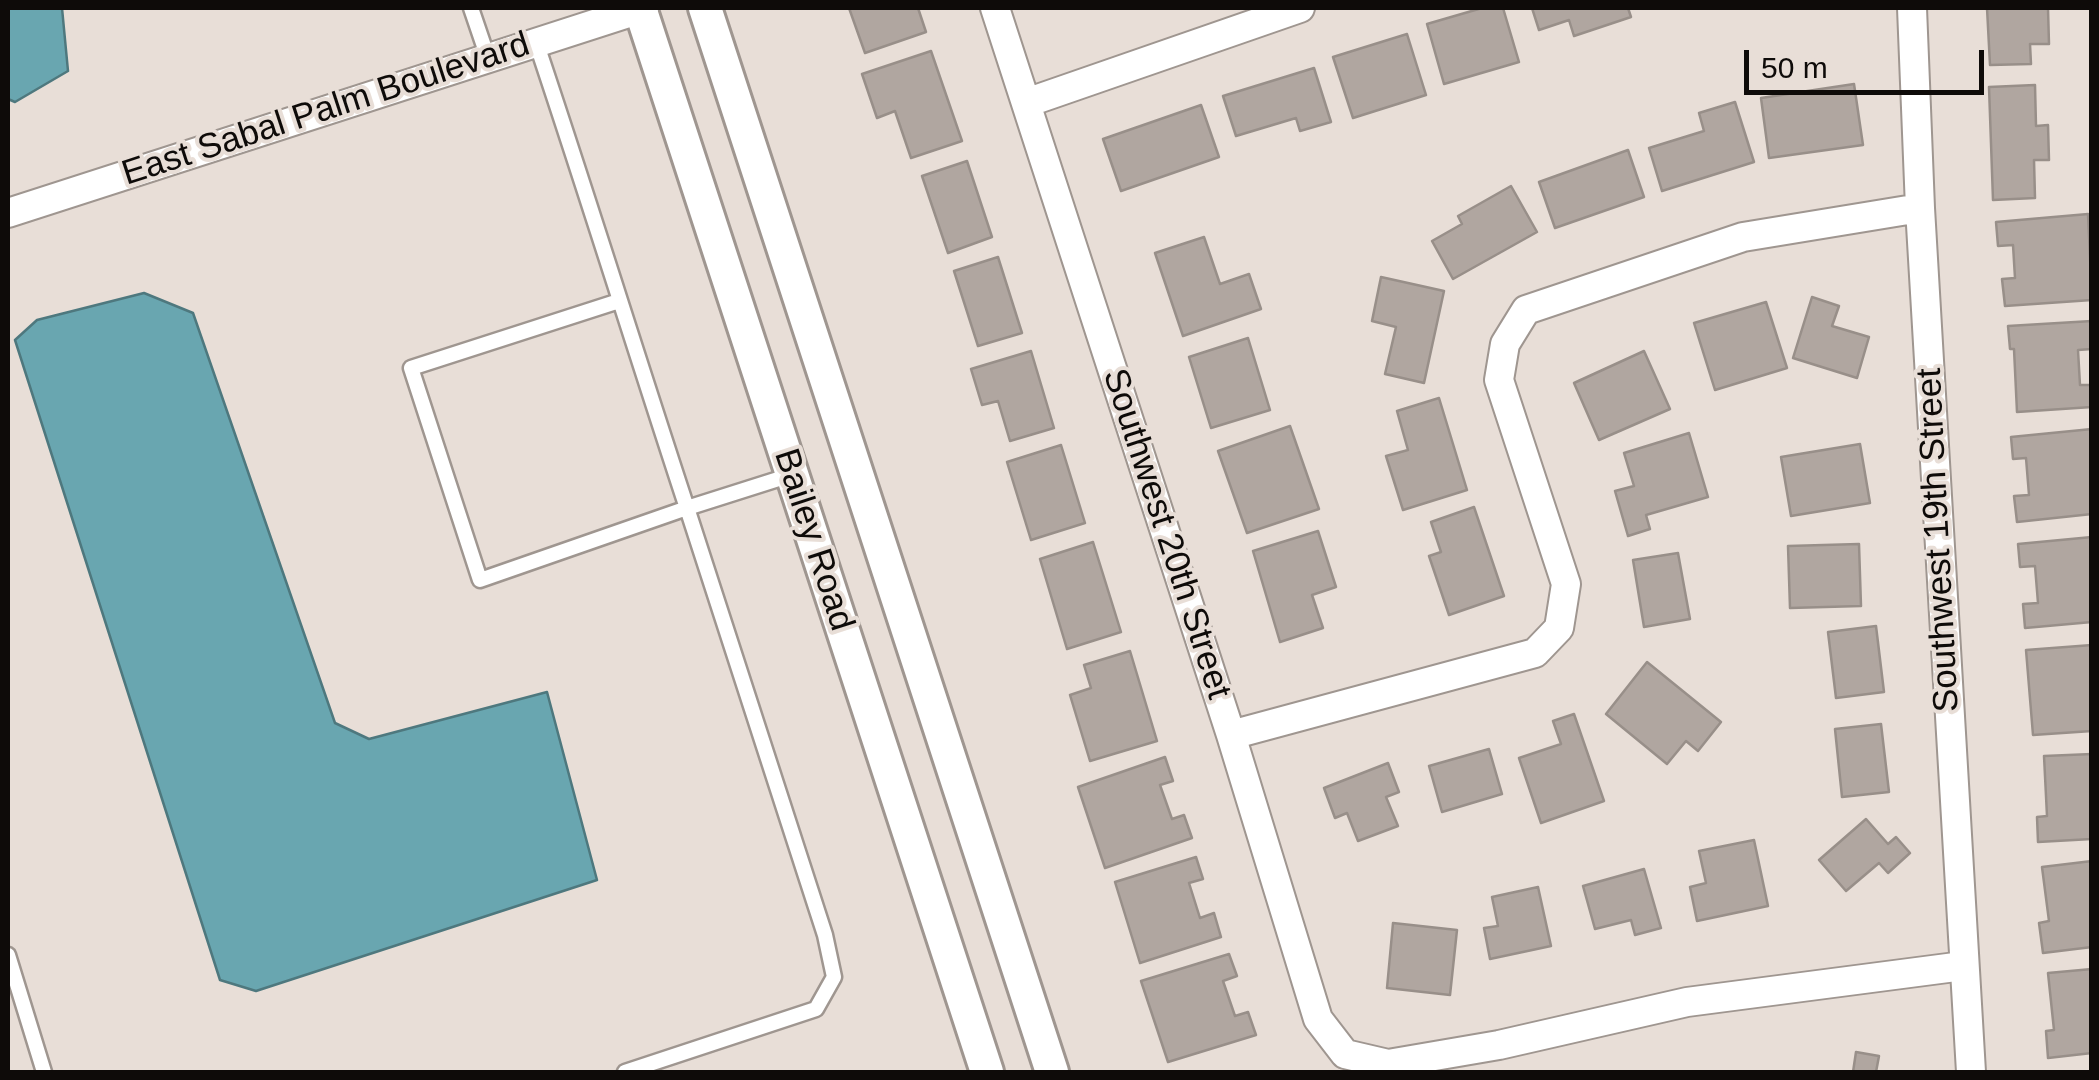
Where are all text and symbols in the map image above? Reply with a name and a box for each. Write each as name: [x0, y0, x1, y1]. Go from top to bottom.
street label: East Sabal Palm Boulevard: [117, 24, 535, 196]
scale bar: [1749, 30, 1989, 92]
text: 50 m: [1761, 51, 1828, 84]
street label: Southwest 20th Street: [1093, 364, 1239, 704]
street label: Southwest 19th Street: [1909, 367, 1969, 713]
street label: Bailey Road: [764, 444, 862, 636]

